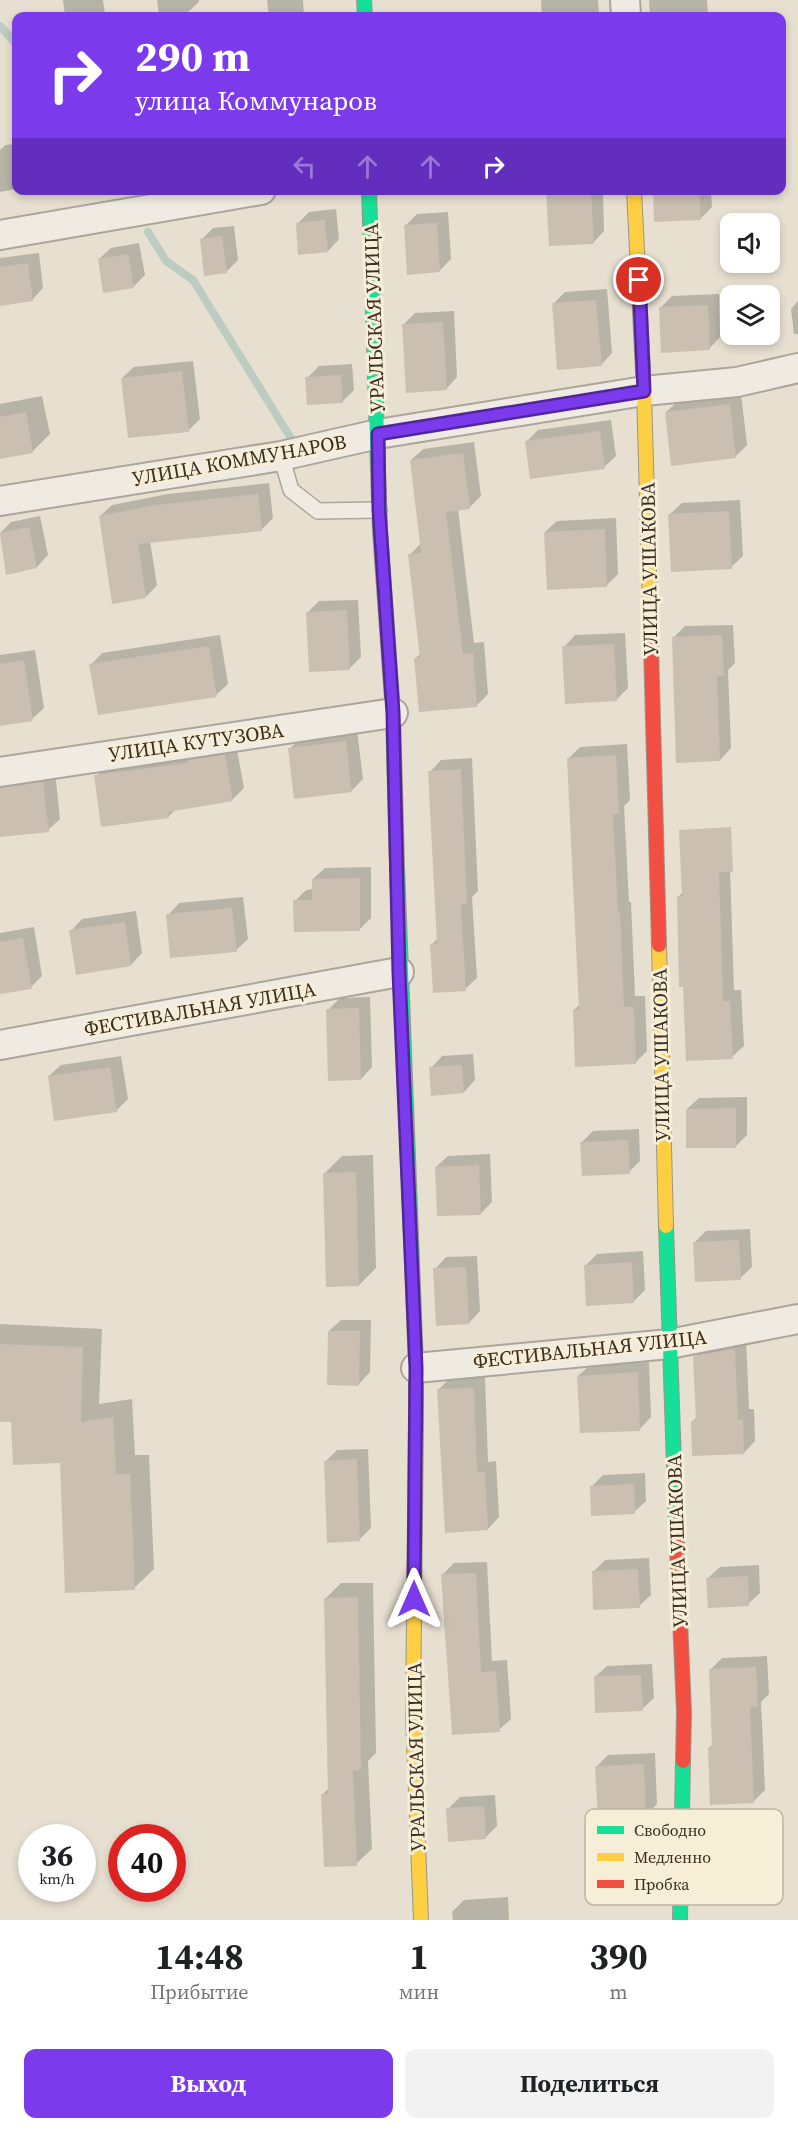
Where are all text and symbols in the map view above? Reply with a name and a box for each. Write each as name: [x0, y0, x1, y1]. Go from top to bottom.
text: 290 m: [135, 27, 250, 85]
icon: right: [36, 36, 114, 114]
text: улица Коммунаров: [135, 82, 377, 119]
icon: left: [288, 150, 321, 183]
icon: ahead: [351, 150, 384, 183]
icon: ahead: [414, 150, 447, 183]
icon: right: [477, 150, 510, 183]
map controls: [720, 213, 780, 345]
button: sound: [720, 213, 780, 273]
street label: УРАЛЬСКАЯ УЛИЦА: [357, 222, 391, 413]
pin: [613, 254, 664, 305]
icon: arrive: [622, 263, 655, 296]
button: layers: [720, 285, 780, 345]
street label: УЛИЦА КОММУНАРОВ: [130, 427, 348, 493]
street label: УЛИЦА УШАКОВА: [633, 481, 665, 656]
street label: УЛИЦА КУТУЗОВА: [106, 716, 286, 768]
street label: УЛИЦА УШАКОВА: [645, 967, 677, 1142]
street label: ФЕСТИВАЛЬНАЯ УЛИЦА: [82, 975, 319, 1043]
street label: ФЕСТИВАЛЬНАЯ УЛИЦА: [472, 1323, 709, 1375]
street label: УЛИЦА УШАКОВА: [660, 1453, 694, 1628]
position arrow: [382, 1567, 446, 1631]
street label: УРАЛЬСКАЯ УЛИЦА: [400, 1661, 432, 1852]
legend: [585, 1809, 783, 1905]
text: Свободно: [634, 1819, 706, 1841]
speed limit sign: 40: [108, 1824, 186, 1902]
text: 36: [41, 1835, 73, 1876]
text: Медленно: [634, 1846, 711, 1868]
text: km/h: [39, 1868, 75, 1889]
text: Пробка: [634, 1873, 690, 1895]
text: 14:48: [155, 1932, 244, 1981]
text: 1: [409, 1932, 429, 1981]
text: 390: [589, 1932, 648, 1981]
text: Прибытие: [150, 1978, 249, 2006]
text: мин: [399, 1978, 439, 2006]
text: m: [610, 1978, 628, 2006]
button: Выход: [24, 2049, 393, 2118]
button: Поделиться: [405, 2049, 774, 2118]

